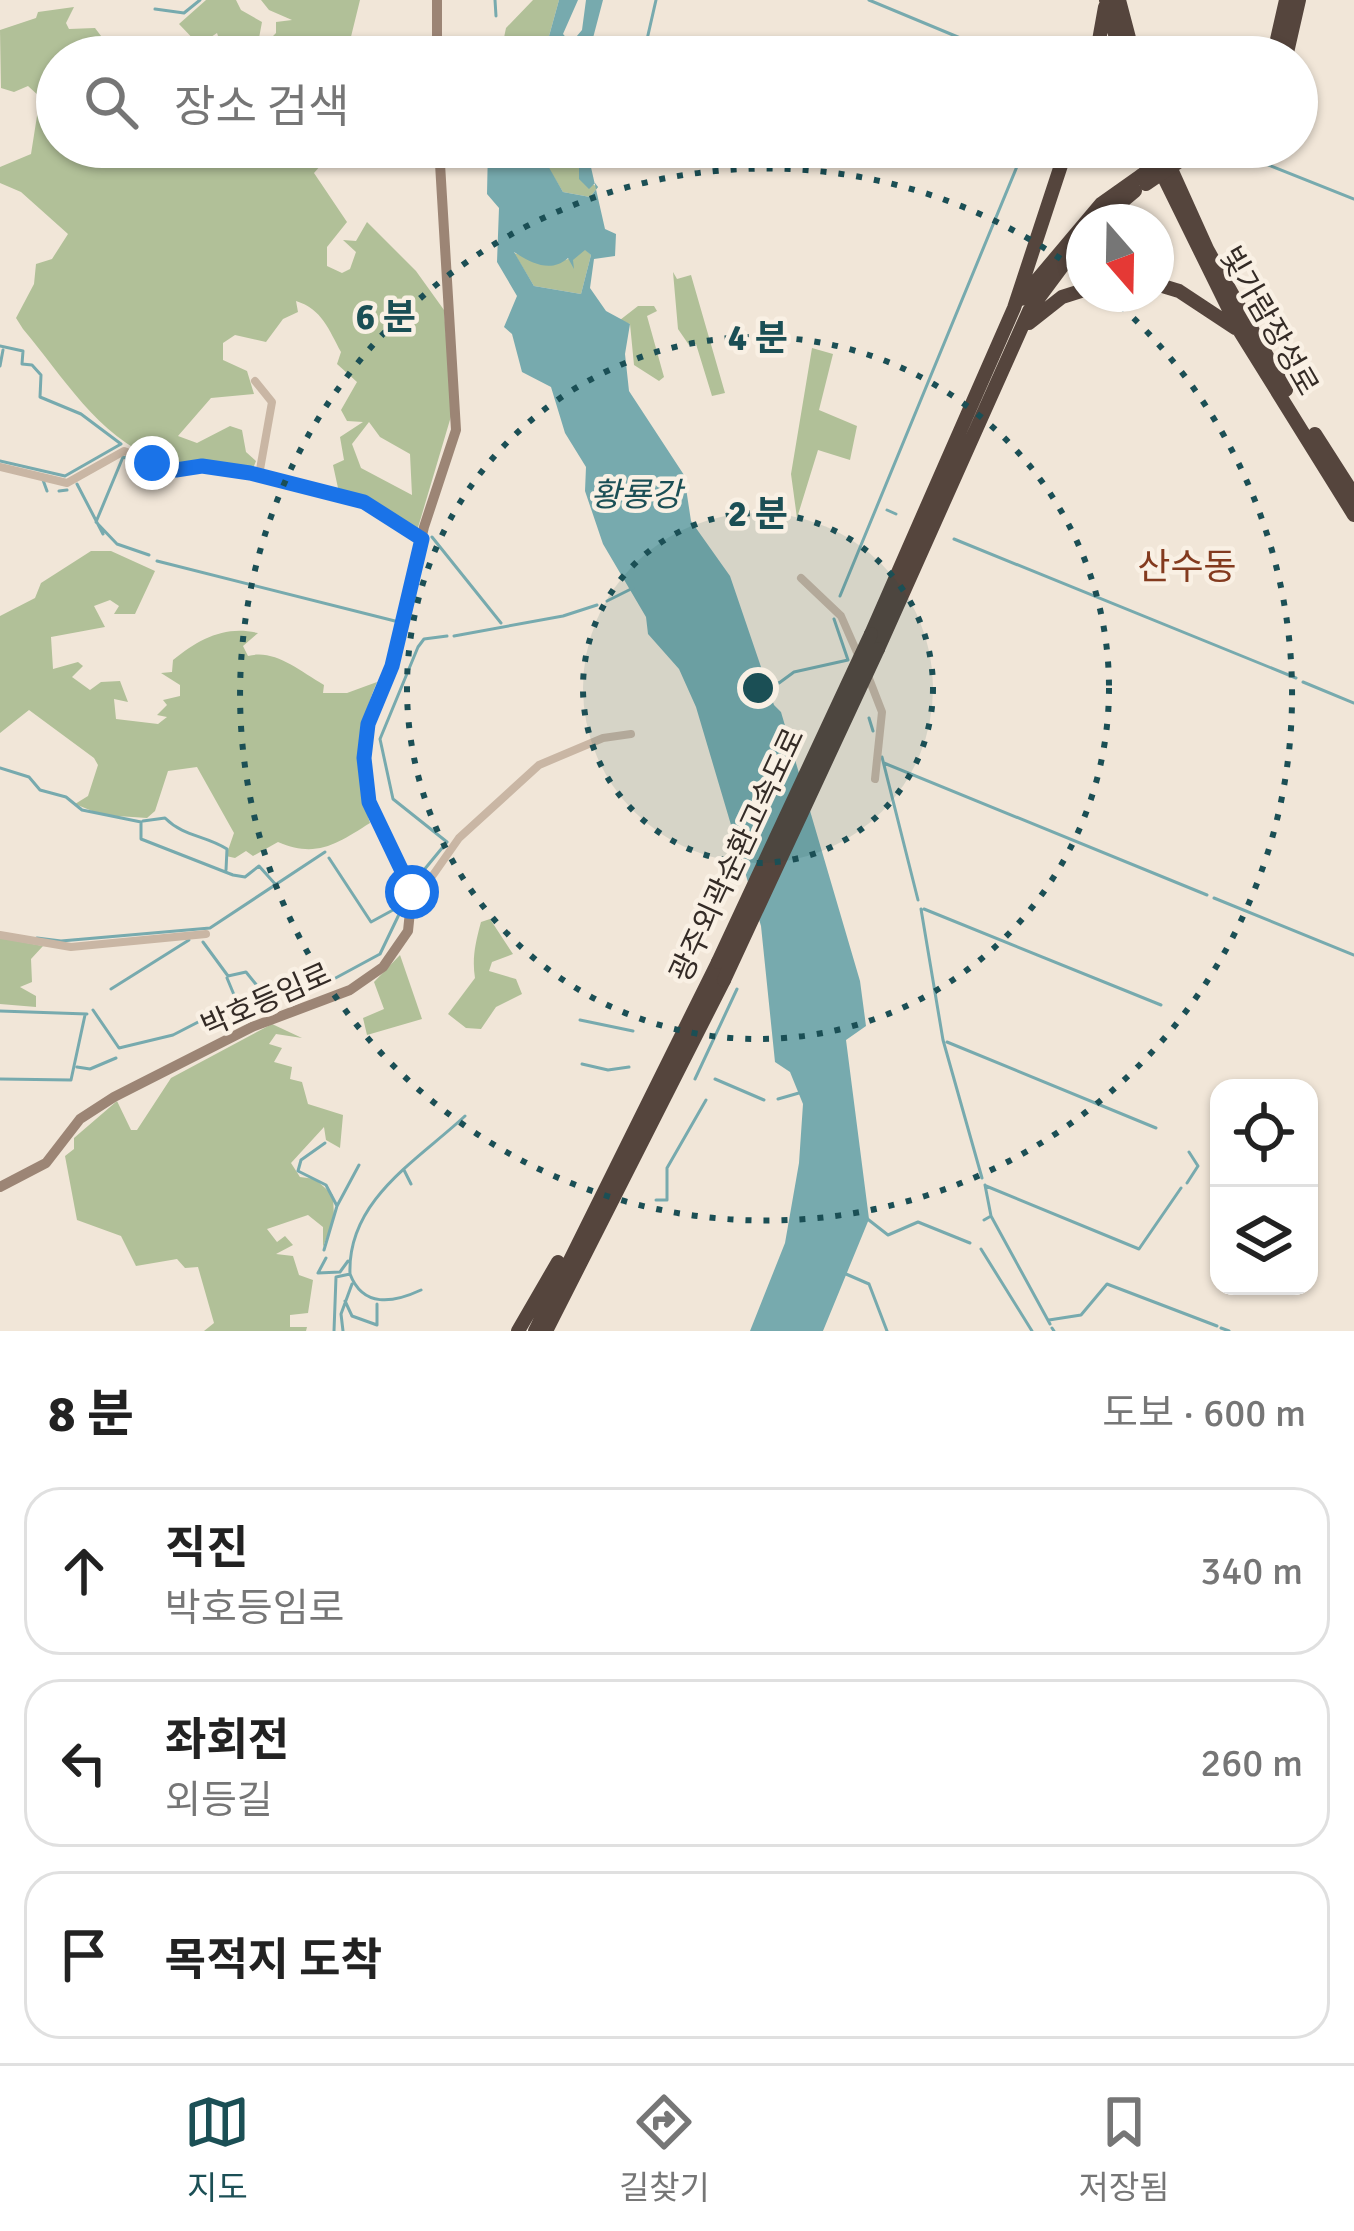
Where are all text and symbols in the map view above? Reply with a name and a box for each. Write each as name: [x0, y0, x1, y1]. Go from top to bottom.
search box: [36, 36, 1318, 168]
icon: search: [78, 69, 144, 135]
text: 장소 검색: [174, 80, 350, 135]
north arrow: [1066, 204, 1174, 312]
street label: 빛가람장성로: [1211, 240, 1326, 402]
text: 6 분: [356, 295, 416, 340]
text: 4 분: [728, 316, 788, 361]
route end: [125, 436, 179, 490]
water label: 황룡강: [590, 475, 686, 516]
text: 2 분: [728, 492, 788, 537]
district label: 산수동: [1137, 545, 1237, 590]
centre of rings: [737, 667, 779, 709]
street label: 광주외곽순환고속도로: [662, 722, 813, 988]
route start: [385, 865, 439, 919]
street label: 박호등임로: [196, 955, 337, 1045]
map controls: [1210, 1079, 1318, 1295]
button: locate: [1210, 1079, 1318, 1187]
button: layers: [1210, 1187, 1318, 1295]
text: 8 분: [48, 1383, 134, 1446]
text: 도보 · 600 m: [1102, 1389, 1306, 1437]
text: 직진: [165, 1521, 248, 1576]
icon: ahead: [51, 1538, 117, 1604]
text: 340 m: [1200, 1547, 1303, 1595]
text: 박호등임로: [165, 1584, 344, 1632]
text: 좌회전: [165, 1713, 289, 1768]
icon: left: [51, 1730, 117, 1796]
text: 260 m: [1200, 1739, 1303, 1787]
text: 외등길: [165, 1776, 273, 1824]
icon: arrive: [51, 1922, 117, 1988]
text: 목적지 도착: [165, 1933, 382, 1988]
tab: 지도: [184, 2089, 250, 2209]
tab: 길찾기: [619, 2089, 710, 2209]
tab: 저장됨: [1079, 2089, 1170, 2209]

